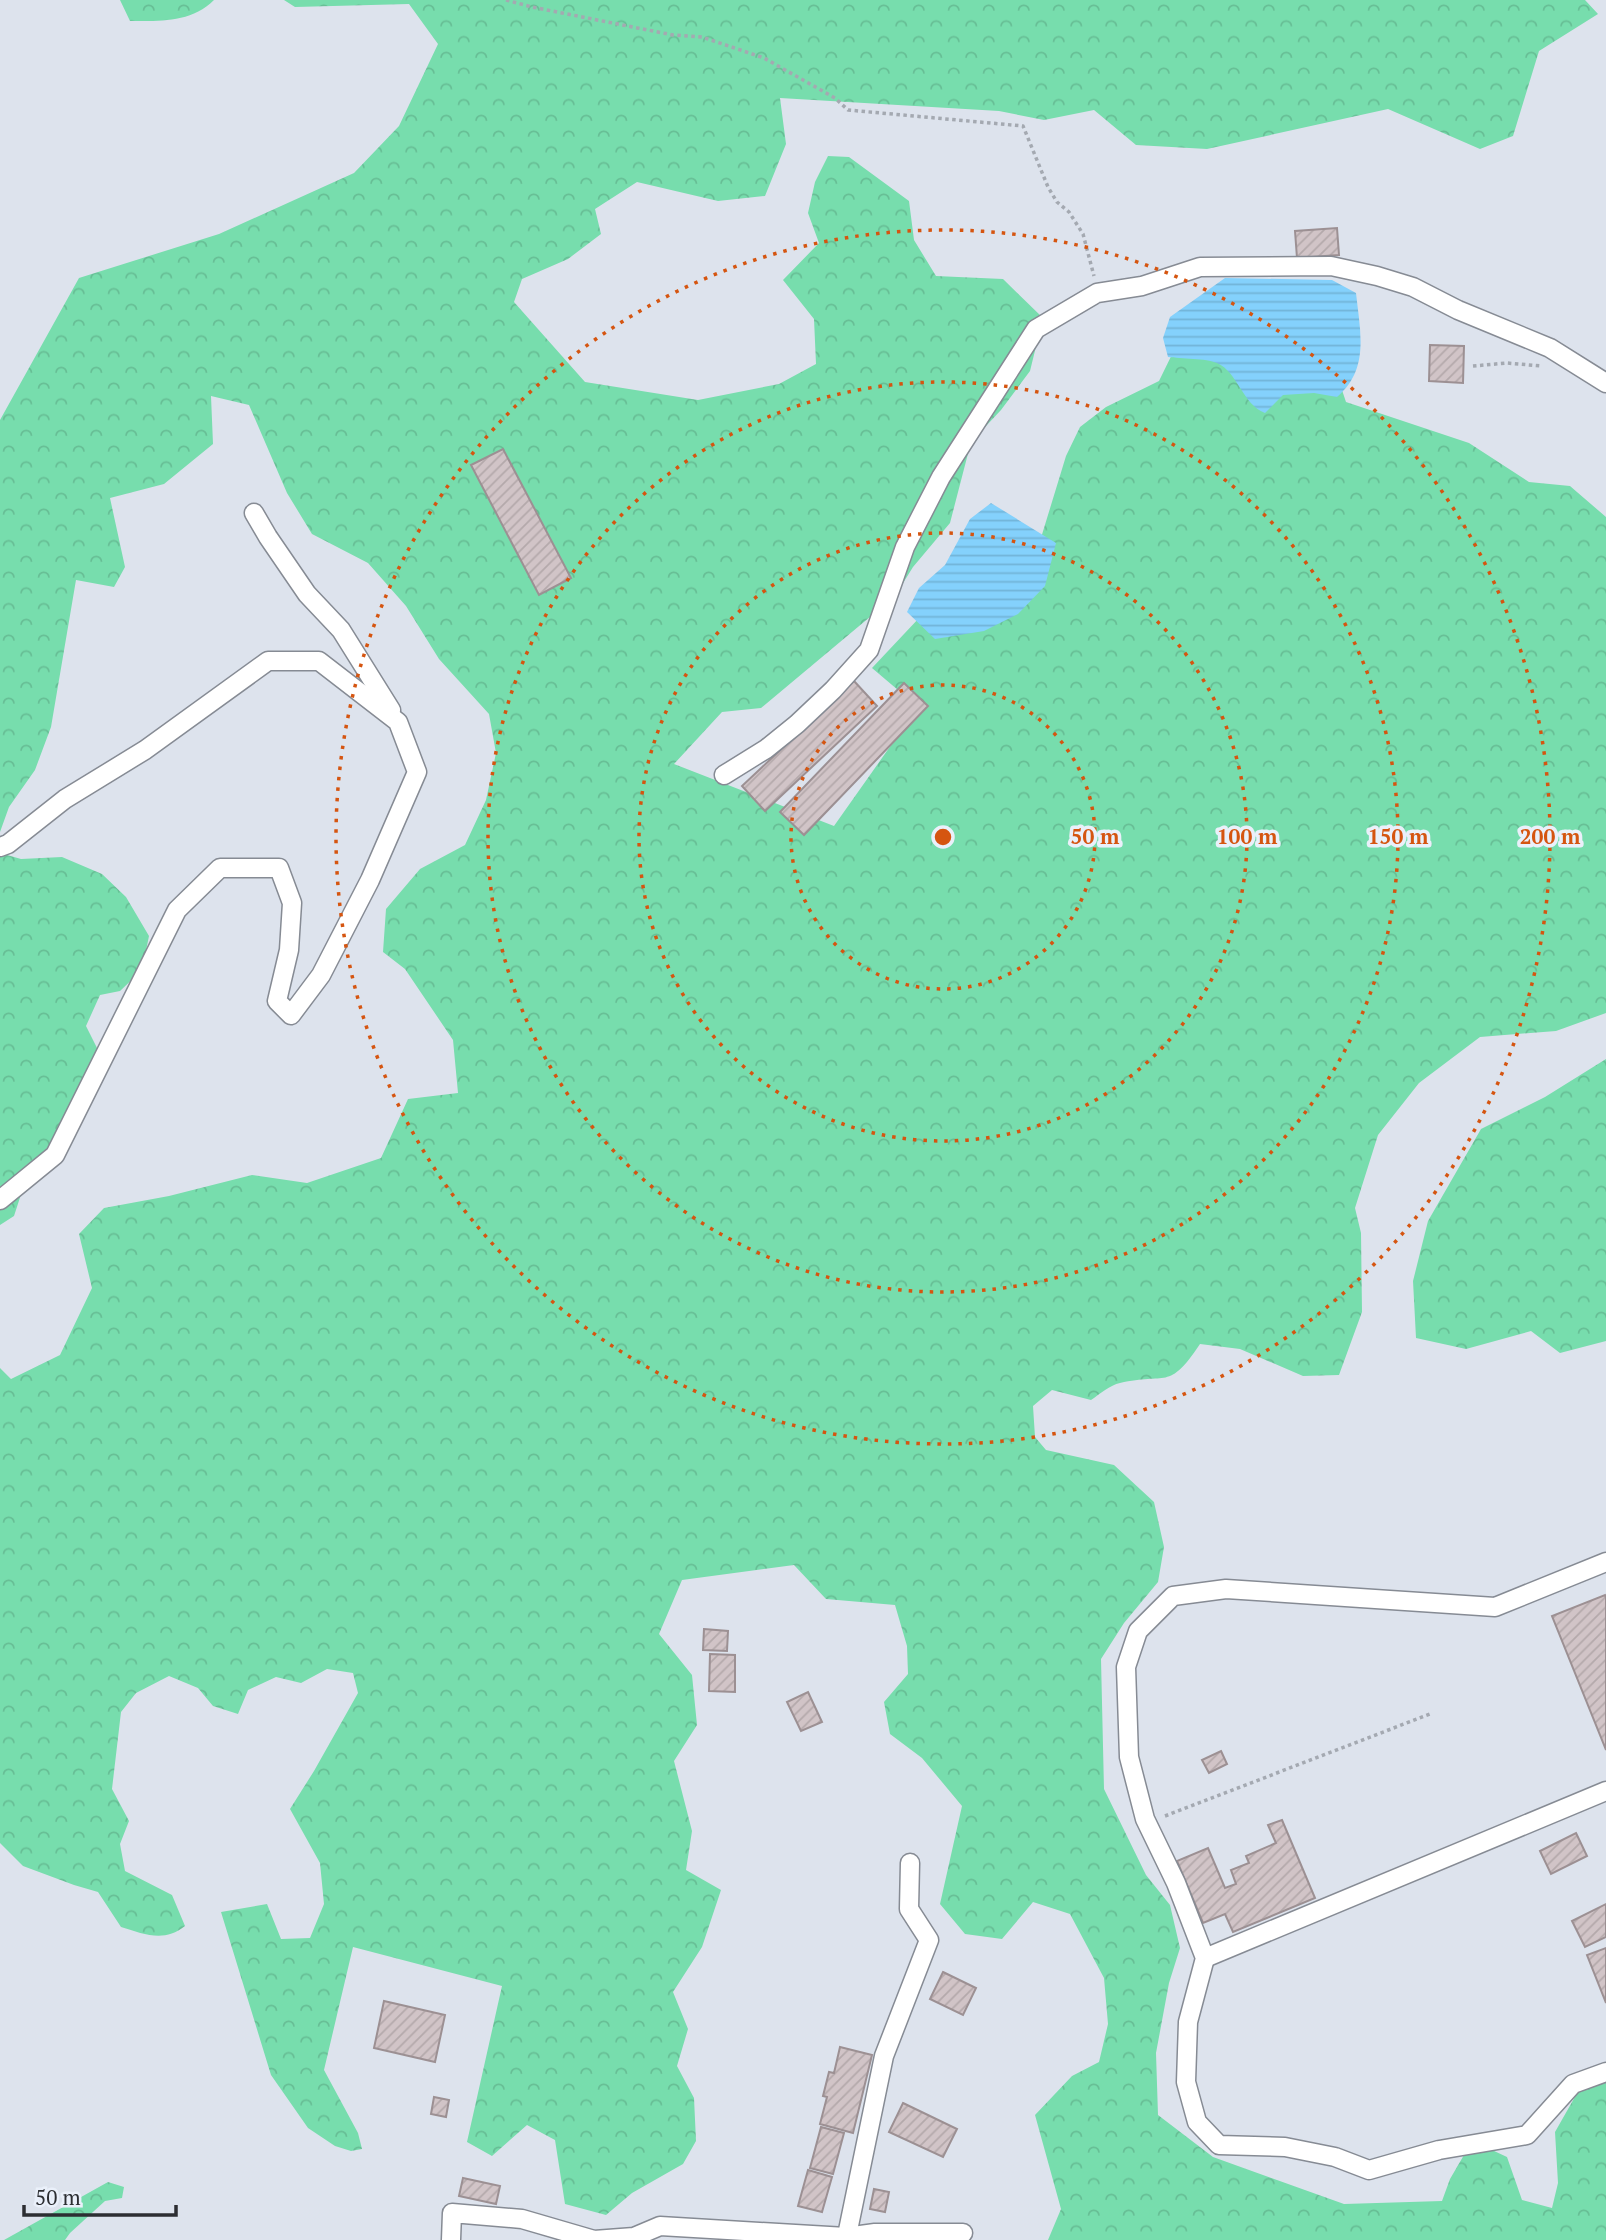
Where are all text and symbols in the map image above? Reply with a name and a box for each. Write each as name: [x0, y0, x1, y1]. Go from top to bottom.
text: 50 m: [1071, 822, 1120, 850]
text: 100 m: [1217, 822, 1278, 850]
text: 150 m: [1368, 822, 1429, 850]
text: 200 m: [1520, 822, 1581, 850]
centre of rings: [931, 825, 955, 849]
scale bar: [24, 2174, 177, 2218]
text: 50 m: [35, 2183, 81, 2211]

